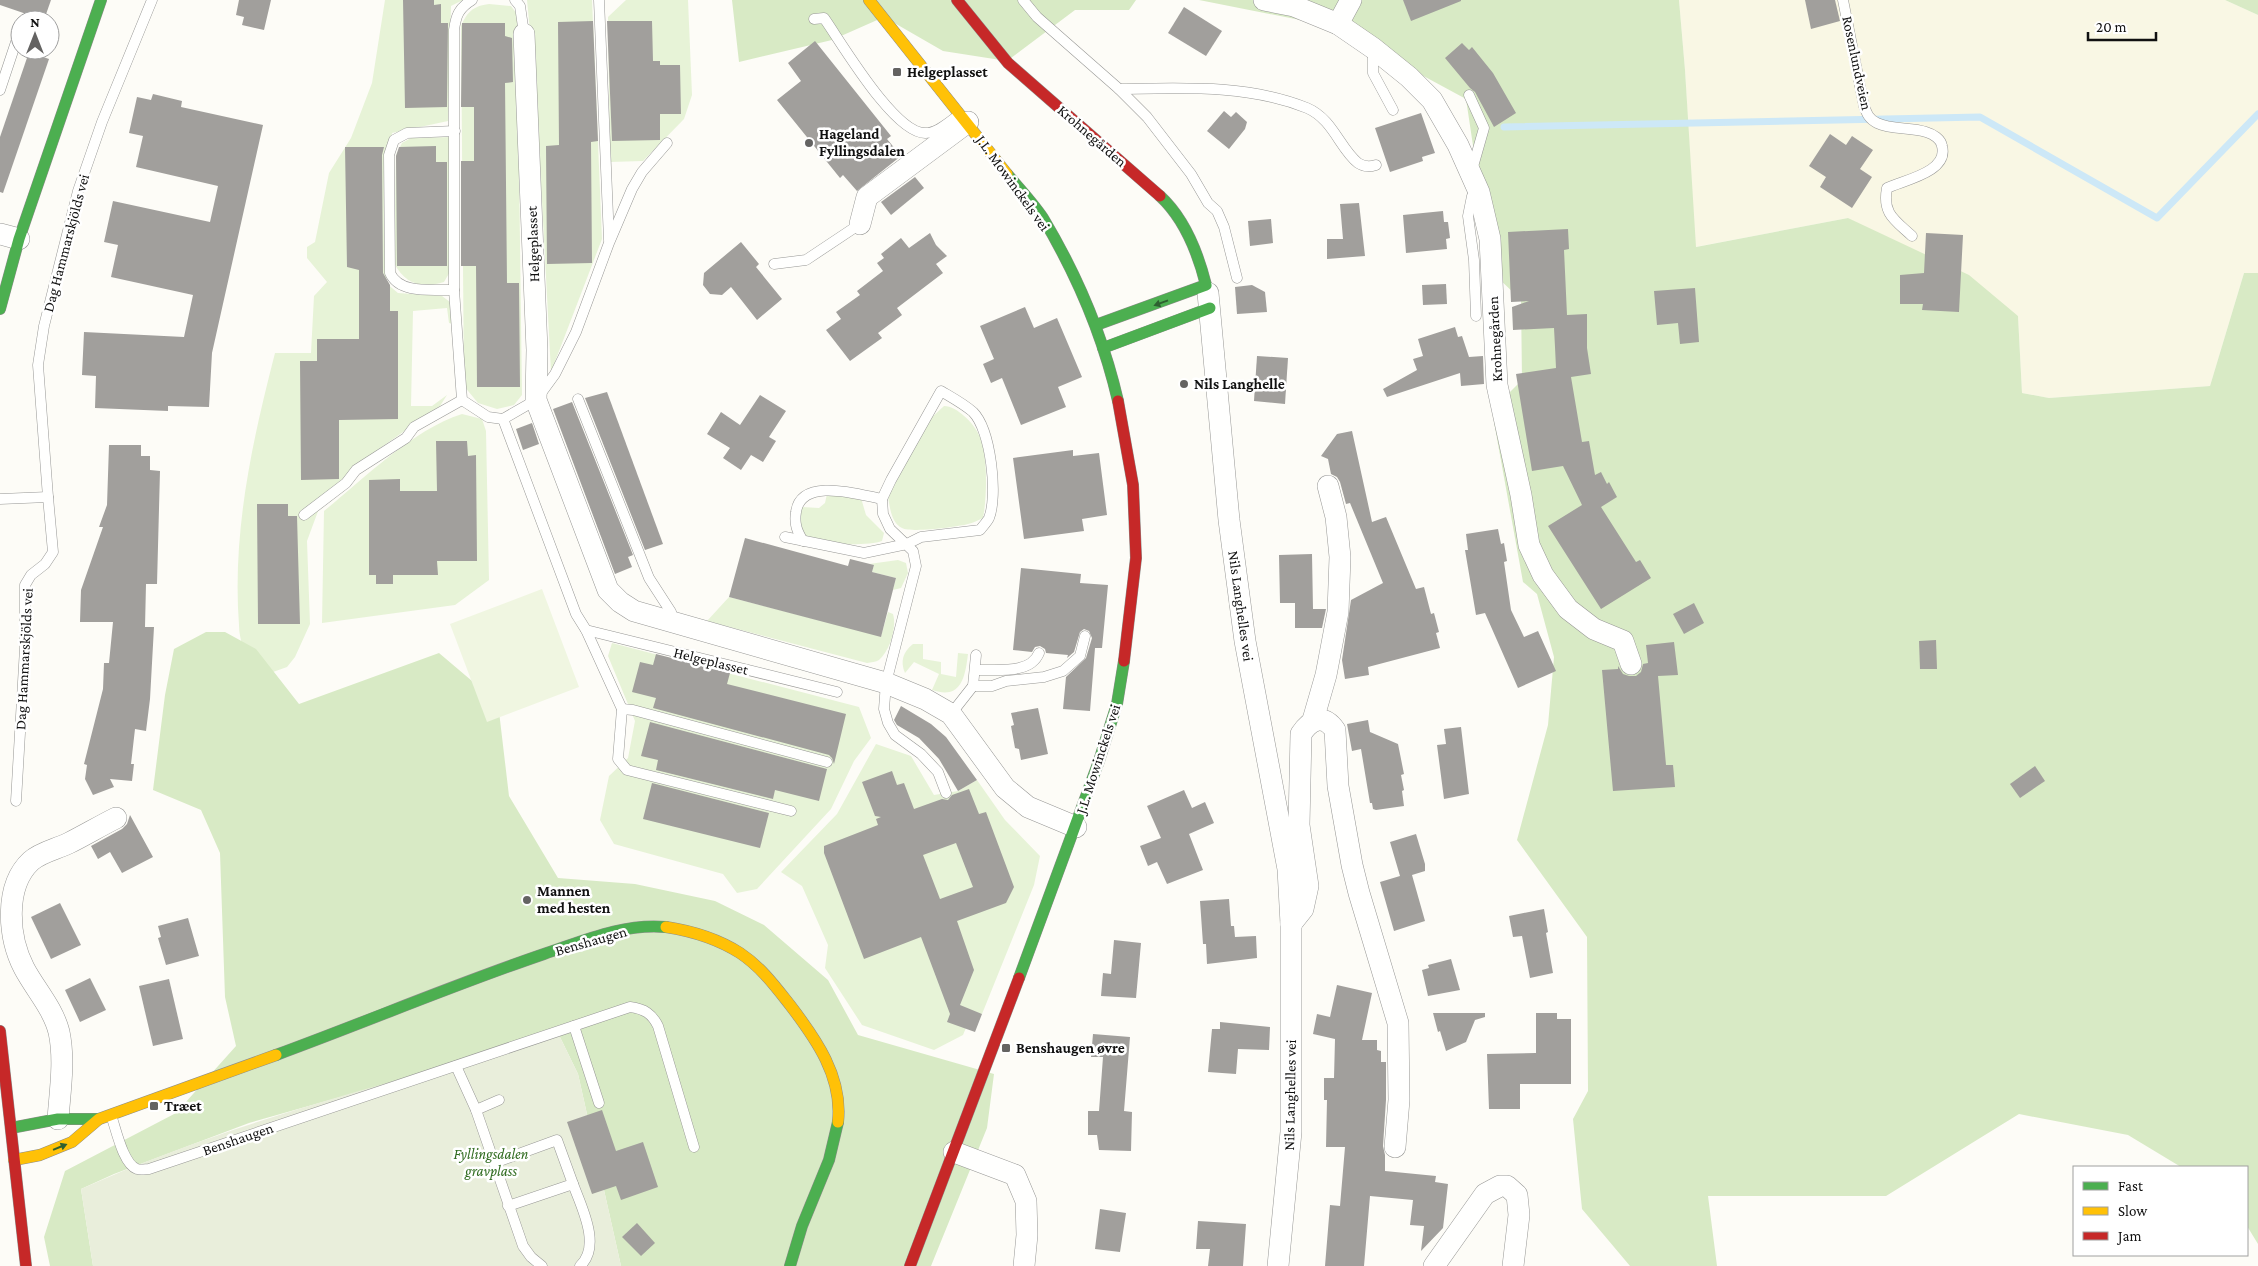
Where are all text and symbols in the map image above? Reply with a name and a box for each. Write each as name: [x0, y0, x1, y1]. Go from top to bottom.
north arrow: [10, 10, 60, 60]
scale bar: [2088, 10, 2156, 42]
text: N: [30, 14, 40, 30]
street label: Rosenlundveien: [1839, 14, 1875, 112]
text: 20 m: [2096, 19, 2127, 35]
place label: Helgeplasset: [907, 64, 988, 80]
marker: Helgeplasset: [891, 66, 903, 78]
street label: Krohnegården: [1054, 102, 1129, 171]
place label: Hageland Fyllingsdalen: [819, 126, 905, 159]
street label: J.L. Mowinckels vei: [971, 130, 1053, 235]
marker: Hageland Fyllingsdalen: [803, 137, 815, 149]
street label: Dag Hammarskjölds vei: [40, 172, 93, 314]
street label: Helgeplasset: [524, 205, 543, 282]
street label: Krohnegården: [1485, 296, 1506, 382]
one-way arrow: [1153, 299, 1168, 307]
place label: Nils Langhelle: [1194, 376, 1285, 392]
marker: Nils Langhelle: [1178, 378, 1190, 390]
street label: Nils Langhelles vei: [1224, 550, 1257, 662]
street label: Dag Hammarskjölds vei: [12, 588, 37, 730]
street label: Helgeplasset: [672, 644, 751, 679]
street label: J.L. Mowinckels vei: [1072, 702, 1124, 818]
place label: Mannen med hesten: [537, 883, 611, 916]
marker: Mannen med hesten: [521, 894, 533, 906]
street label: Benshaugen: [553, 923, 629, 960]
street label: Nils Langhelles vei: [1281, 1039, 1300, 1151]
place label: Benshaugen øvre: [1016, 1040, 1125, 1056]
marker: Benshaugen øvre: [1000, 1042, 1012, 1054]
place label: Træet: [164, 1098, 202, 1114]
marker: Træet: [148, 1100, 160, 1112]
street label: Benshaugen: [201, 1119, 276, 1159]
one-way arrow: [53, 1143, 68, 1151]
park label: Fyllingsdalen gravplass: [454, 1146, 529, 1180]
legend: [2073, 1166, 2248, 1256]
text: Fast: [2118, 1178, 2144, 1194]
text: Slow: [2118, 1203, 2148, 1219]
text: Jam: [2116, 1228, 2141, 1245]

